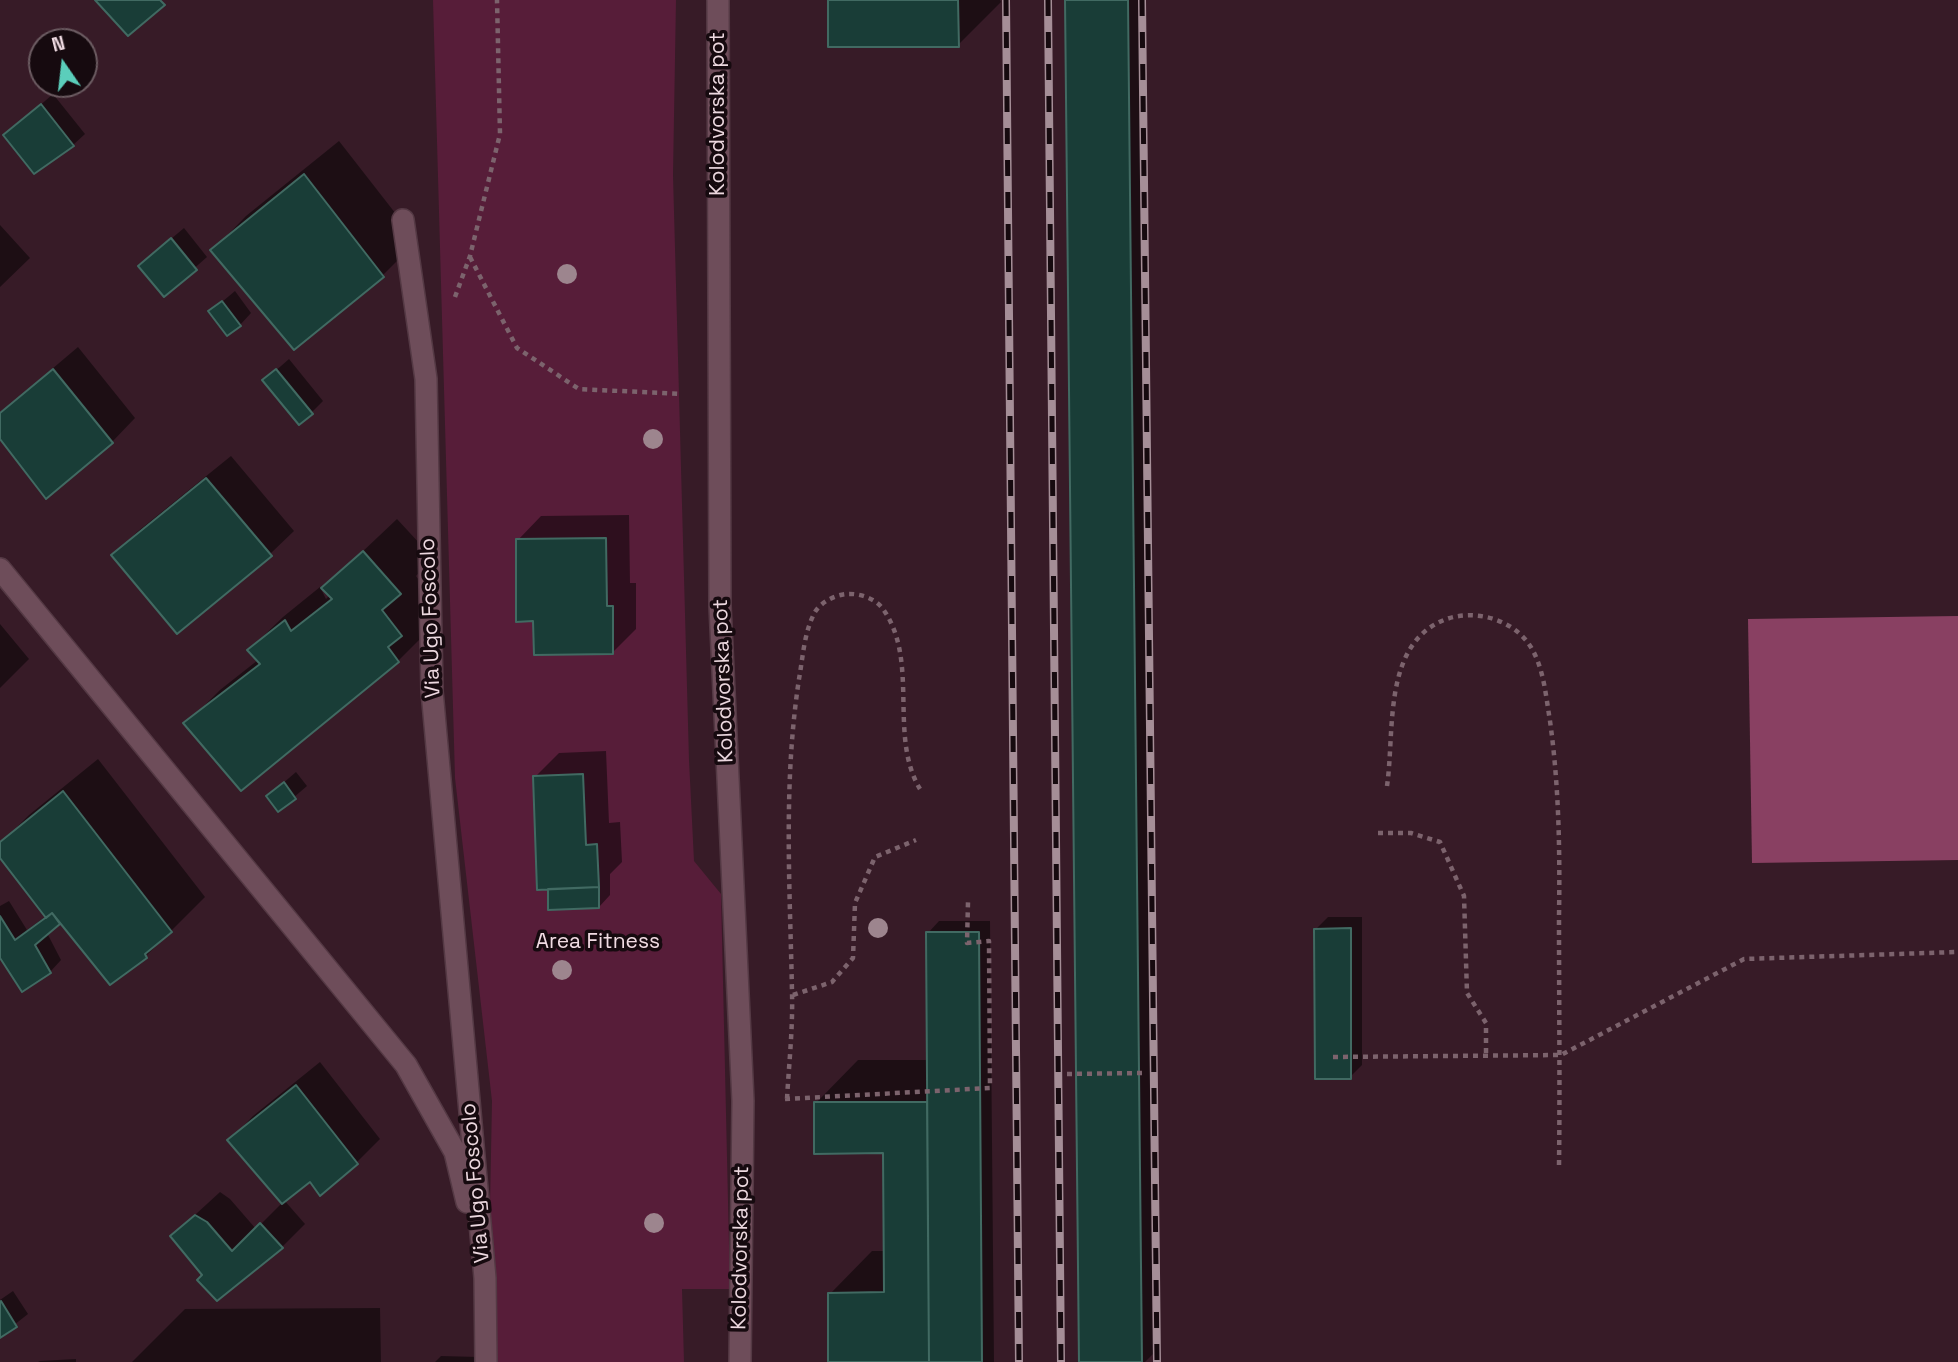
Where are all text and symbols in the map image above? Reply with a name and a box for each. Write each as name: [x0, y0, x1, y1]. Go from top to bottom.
north arrow: [28, 28, 98, 98]
text: N: [49, 30, 67, 58]
street label: Kolodvorska pot: [705, 32, 731, 196]
street label: Via Ugo Foscolo: [416, 537, 446, 699]
street label: Kolodvorska pot: [709, 599, 739, 763]
park label: Area Fitness: [536, 929, 660, 955]
street label: Via Ugo Foscolo: [456, 1102, 496, 1264]
street label: Kolodvorska pot: [727, 1166, 755, 1330]

